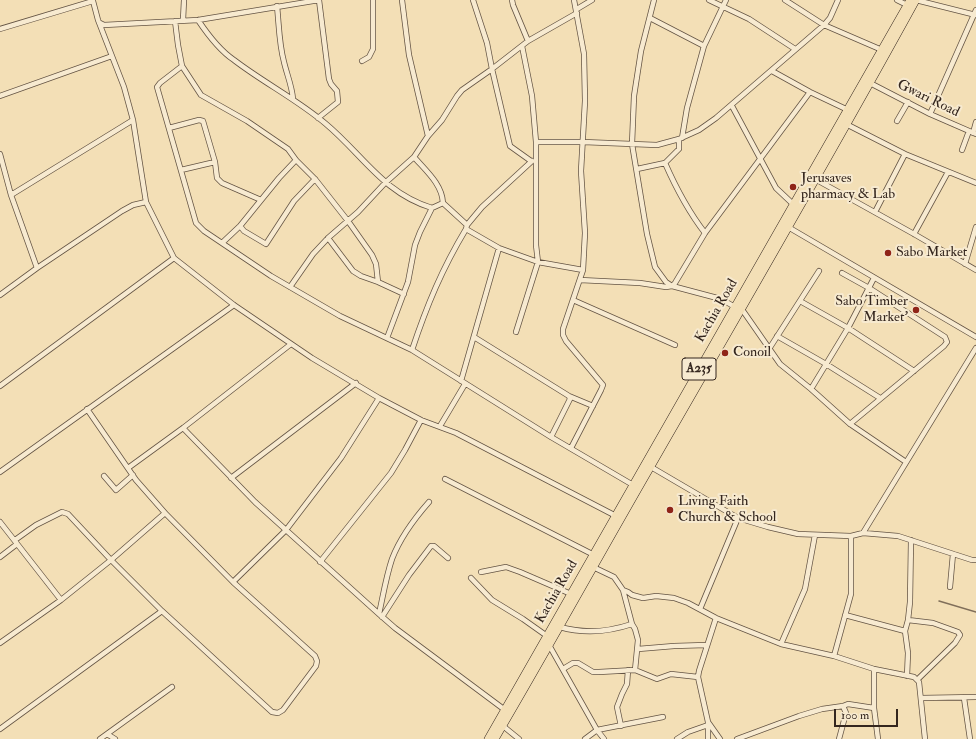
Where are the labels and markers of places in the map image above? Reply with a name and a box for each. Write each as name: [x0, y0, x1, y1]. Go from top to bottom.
place label: Jerusaves pharmacy & Lab: [801, 171, 895, 204]
marker: Jerusaves pharmacy & Lab: [788, 182, 798, 192]
place label: Sabo Market: [896, 245, 967, 261]
marker: Sabo Market: [883, 248, 893, 258]
place label: Sabo Timber Market': [835, 294, 908, 326]
marker: Sabo Timber Market': [911, 305, 921, 315]
place label: Conoil: [733, 345, 771, 361]
marker: Conoil: [720, 348, 730, 358]
place label: Living Faith Church & School: [678, 494, 776, 526]
marker: Living Faith Church & School: [665, 505, 675, 515]

